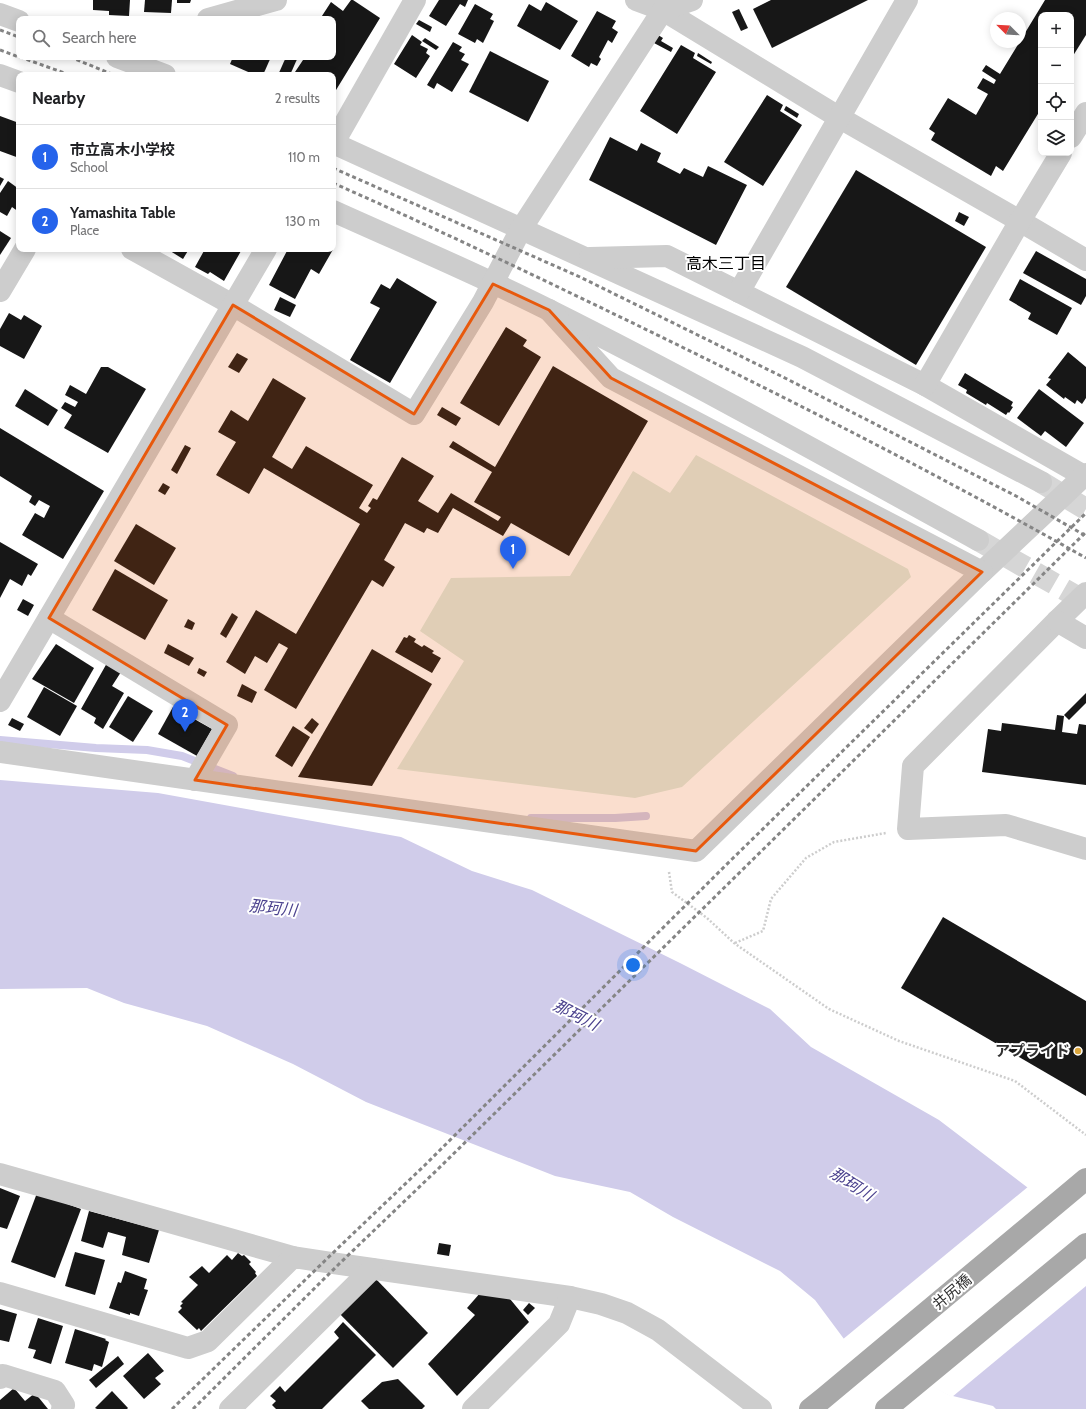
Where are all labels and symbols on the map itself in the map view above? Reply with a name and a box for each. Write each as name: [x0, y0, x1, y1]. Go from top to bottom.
north arrow: [990, 12, 1026, 48]
district label: 高木三丁目: [686, 254, 766, 273]
pin: 1: [500, 536, 526, 569]
pin: 2: [172, 699, 198, 732]
water label: 那珂川: [248, 896, 300, 920]
your location: [623, 955, 643, 975]
water label: 那珂川: [550, 996, 603, 1035]
place label: アプライド: [995, 1042, 1070, 1060]
marker: アプライド: [1073, 1046, 1083, 1056]
water label: 那珂川: [827, 1163, 879, 1206]
street label: 井尻橋: [929, 1271, 975, 1313]

